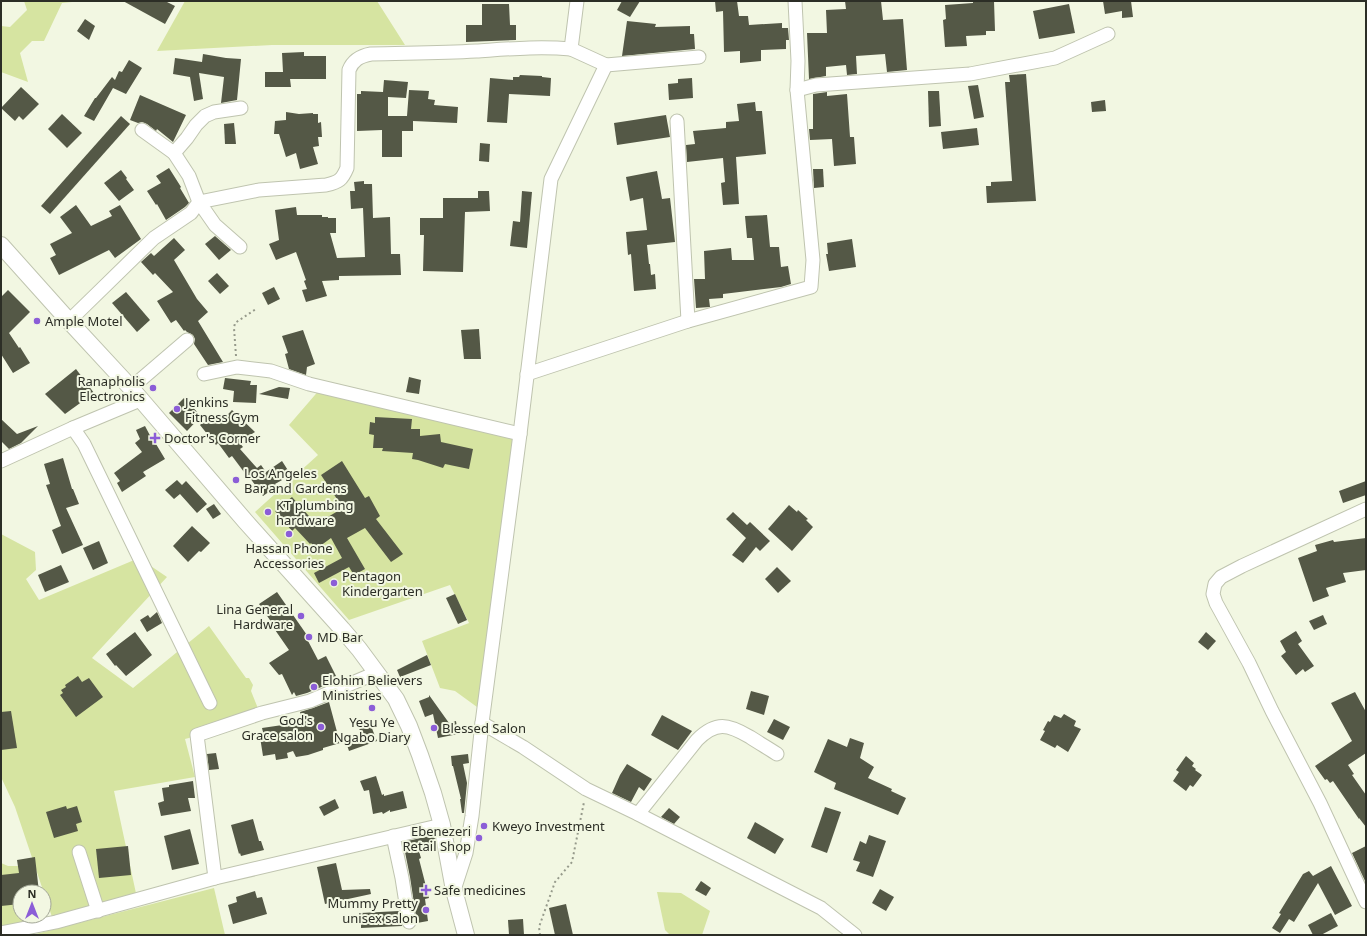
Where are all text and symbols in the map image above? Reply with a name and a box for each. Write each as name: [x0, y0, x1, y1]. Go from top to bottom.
place label: Ample Motel: [45, 312, 123, 330]
marker: Ample Motel: [32, 316, 42, 326]
place label: Ranapholis Electronics: [77, 372, 145, 405]
marker: Ranapholis Electronics: [148, 383, 158, 393]
place label: Jenkins Fitness Gym: [183, 393, 259, 426]
marker: Jenkins Fitness Gym: [172, 404, 182, 414]
place label: Doctor's Corner: [164, 429, 261, 447]
marker: Doctor's Corner: [149, 432, 161, 444]
place label: Los Angeles Bar and Gardens: [244, 464, 347, 497]
marker: Los Angeles Bar and Gardens: [231, 475, 241, 485]
place label: KT plumbing hardware: [276, 496, 354, 529]
marker: KT plumbing hardware: [263, 507, 273, 517]
marker: Hassan Phone Accessories: [284, 529, 294, 539]
place label: Hassan Phone Accessories: [245, 539, 333, 572]
place label: Pentagon Kindergarten: [342, 567, 423, 600]
marker: Pentagon Kindergarten: [329, 578, 339, 588]
place label: Lina General Hardware: [216, 600, 293, 633]
marker: Lina General Hardware: [296, 611, 306, 621]
place label: MD Bar: [317, 628, 363, 646]
marker: MD Bar: [304, 632, 314, 642]
place label: Elohim Believers Ministries: [322, 671, 422, 704]
marker: Elohim Believers Ministries: [309, 682, 319, 692]
marker: Yesu Ye Ngabo Diary: [367, 703, 377, 713]
place label: God's Grace salon: [241, 711, 313, 744]
place label: Yesu Ye Ngabo Diary: [334, 713, 411, 746]
place label: Blessed Salon: [442, 719, 526, 737]
marker: God's Grace salon: [316, 722, 326, 732]
marker: Blessed Salon: [429, 723, 439, 733]
place label: Kweyo Investment: [492, 817, 605, 835]
marker: Kweyo Investment: [479, 821, 489, 831]
place label: Ebenezeri Retail Shop: [402, 822, 471, 855]
marker: Ebenezeri Retail Shop: [474, 833, 484, 843]
place label: Safe medicines: [434, 881, 526, 899]
north arrow: [12, 884, 52, 924]
marker: Safe medicines: [421, 885, 431, 895]
text: N: [28, 886, 36, 901]
place label: Mummy Pretty unisex salon: [328, 894, 418, 927]
marker: Mummy Pretty unisex salon: [421, 905, 431, 915]

